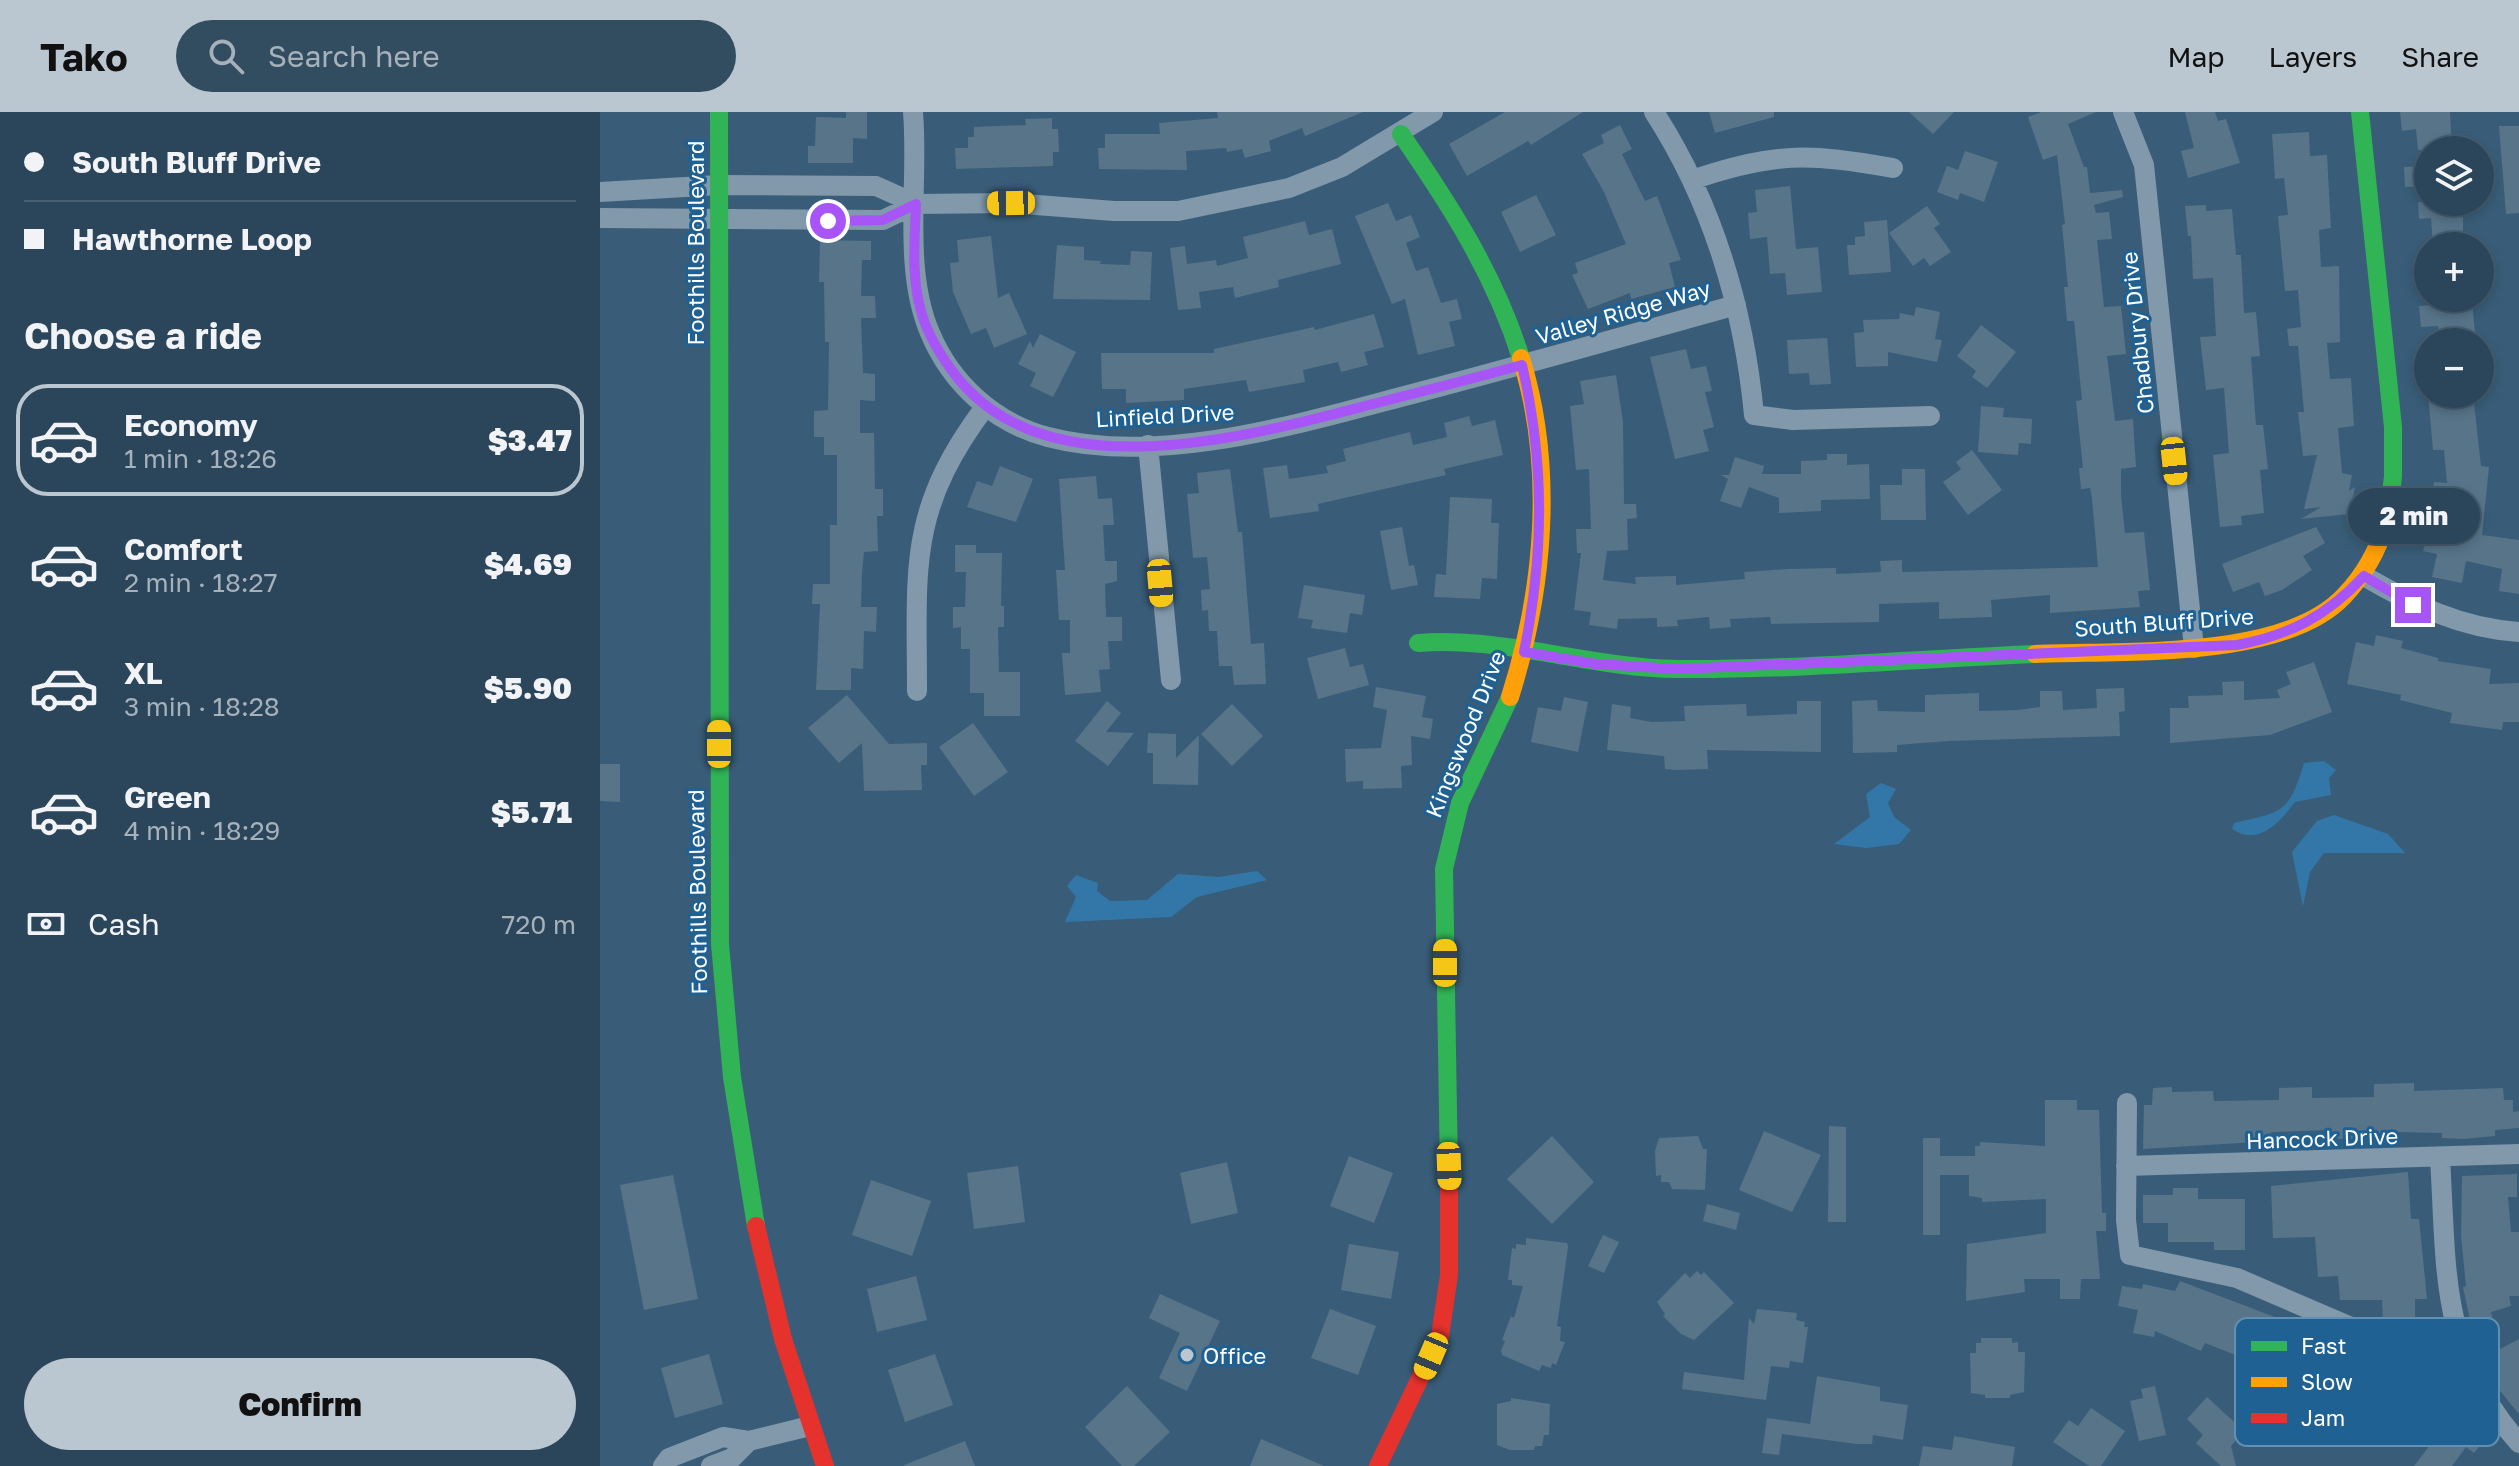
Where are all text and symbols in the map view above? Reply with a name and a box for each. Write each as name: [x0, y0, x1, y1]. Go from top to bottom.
search box: [176, 20, 736, 92]
text: Tako: [40, 34, 128, 79]
icon: search: [204, 34, 248, 78]
text: Search here: [268, 38, 440, 74]
text: Map: [2167, 40, 2225, 73]
text: Layers: [2269, 40, 2357, 73]
text: Share: [2401, 40, 2479, 73]
map controls: [2414, 136, 2494, 408]
button: layers: [2414, 136, 2494, 216]
street label: Foothills Boulevard: [682, 140, 709, 346]
text: South Bluff Drive: [72, 144, 321, 180]
car: [987, 191, 1035, 215]
route start: [810, 203, 846, 239]
text: Hawthorne Loop: [72, 221, 312, 257]
button: +: [2414, 232, 2494, 312]
street label: Chadbury Drive: [2115, 251, 2159, 415]
street label: Valley Ridge Way: [1532, 274, 1714, 350]
text: Choose a ride: [24, 314, 262, 357]
button: −: [2414, 328, 2494, 408]
street label: Linfield Drive: [1095, 398, 1235, 432]
icon: car: [28, 404, 100, 476]
text: Economy: [124, 407, 258, 443]
text: $3.47: [488, 422, 572, 458]
car: [2160, 436, 2188, 486]
text: 1 min · 18:26: [124, 443, 277, 474]
callout: 2 min: [2347, 489, 2479, 545]
text: 2 min: [2380, 500, 2448, 531]
icon: car: [28, 528, 100, 600]
text: Comfort: [124, 531, 243, 567]
text: $4.69: [484, 546, 572, 582]
car: [1146, 558, 1174, 608]
text: 2 min · 18:27: [124, 567, 277, 598]
route end: [2395, 587, 2431, 623]
street label: South Bluff Drive: [2073, 602, 2255, 642]
street label: Kingswood Drive: [1419, 647, 1511, 821]
icon: car: [28, 652, 100, 724]
text: XL: [124, 655, 163, 691]
text: $5.90: [484, 670, 572, 706]
text: 3 min · 18:28: [124, 691, 280, 722]
car: [707, 720, 731, 768]
icon: car: [28, 776, 100, 848]
text: Green: [124, 779, 211, 815]
street label: Foothills Boulevard: [682, 789, 712, 995]
text: $5.71: [491, 794, 572, 830]
text: 4 min · 18:29: [124, 815, 280, 846]
icon: cash: [24, 902, 68, 946]
text: Cash: [88, 906, 160, 942]
text: 720 m: [502, 909, 576, 940]
car: [1433, 939, 1457, 987]
street label: Hancock Drive: [2245, 1122, 2399, 1154]
car: [1436, 1142, 1462, 1190]
legend: [2235, 1318, 2499, 1446]
car: [1411, 1329, 1451, 1383]
text: Fast: [2301, 1332, 2347, 1359]
place label: Office: [1203, 1342, 1266, 1369]
marker: Office: [1178, 1346, 1196, 1364]
button: Confirm: [24, 1358, 576, 1450]
text: Slow: [2301, 1368, 2353, 1395]
text: Jam: [2301, 1404, 2345, 1431]

